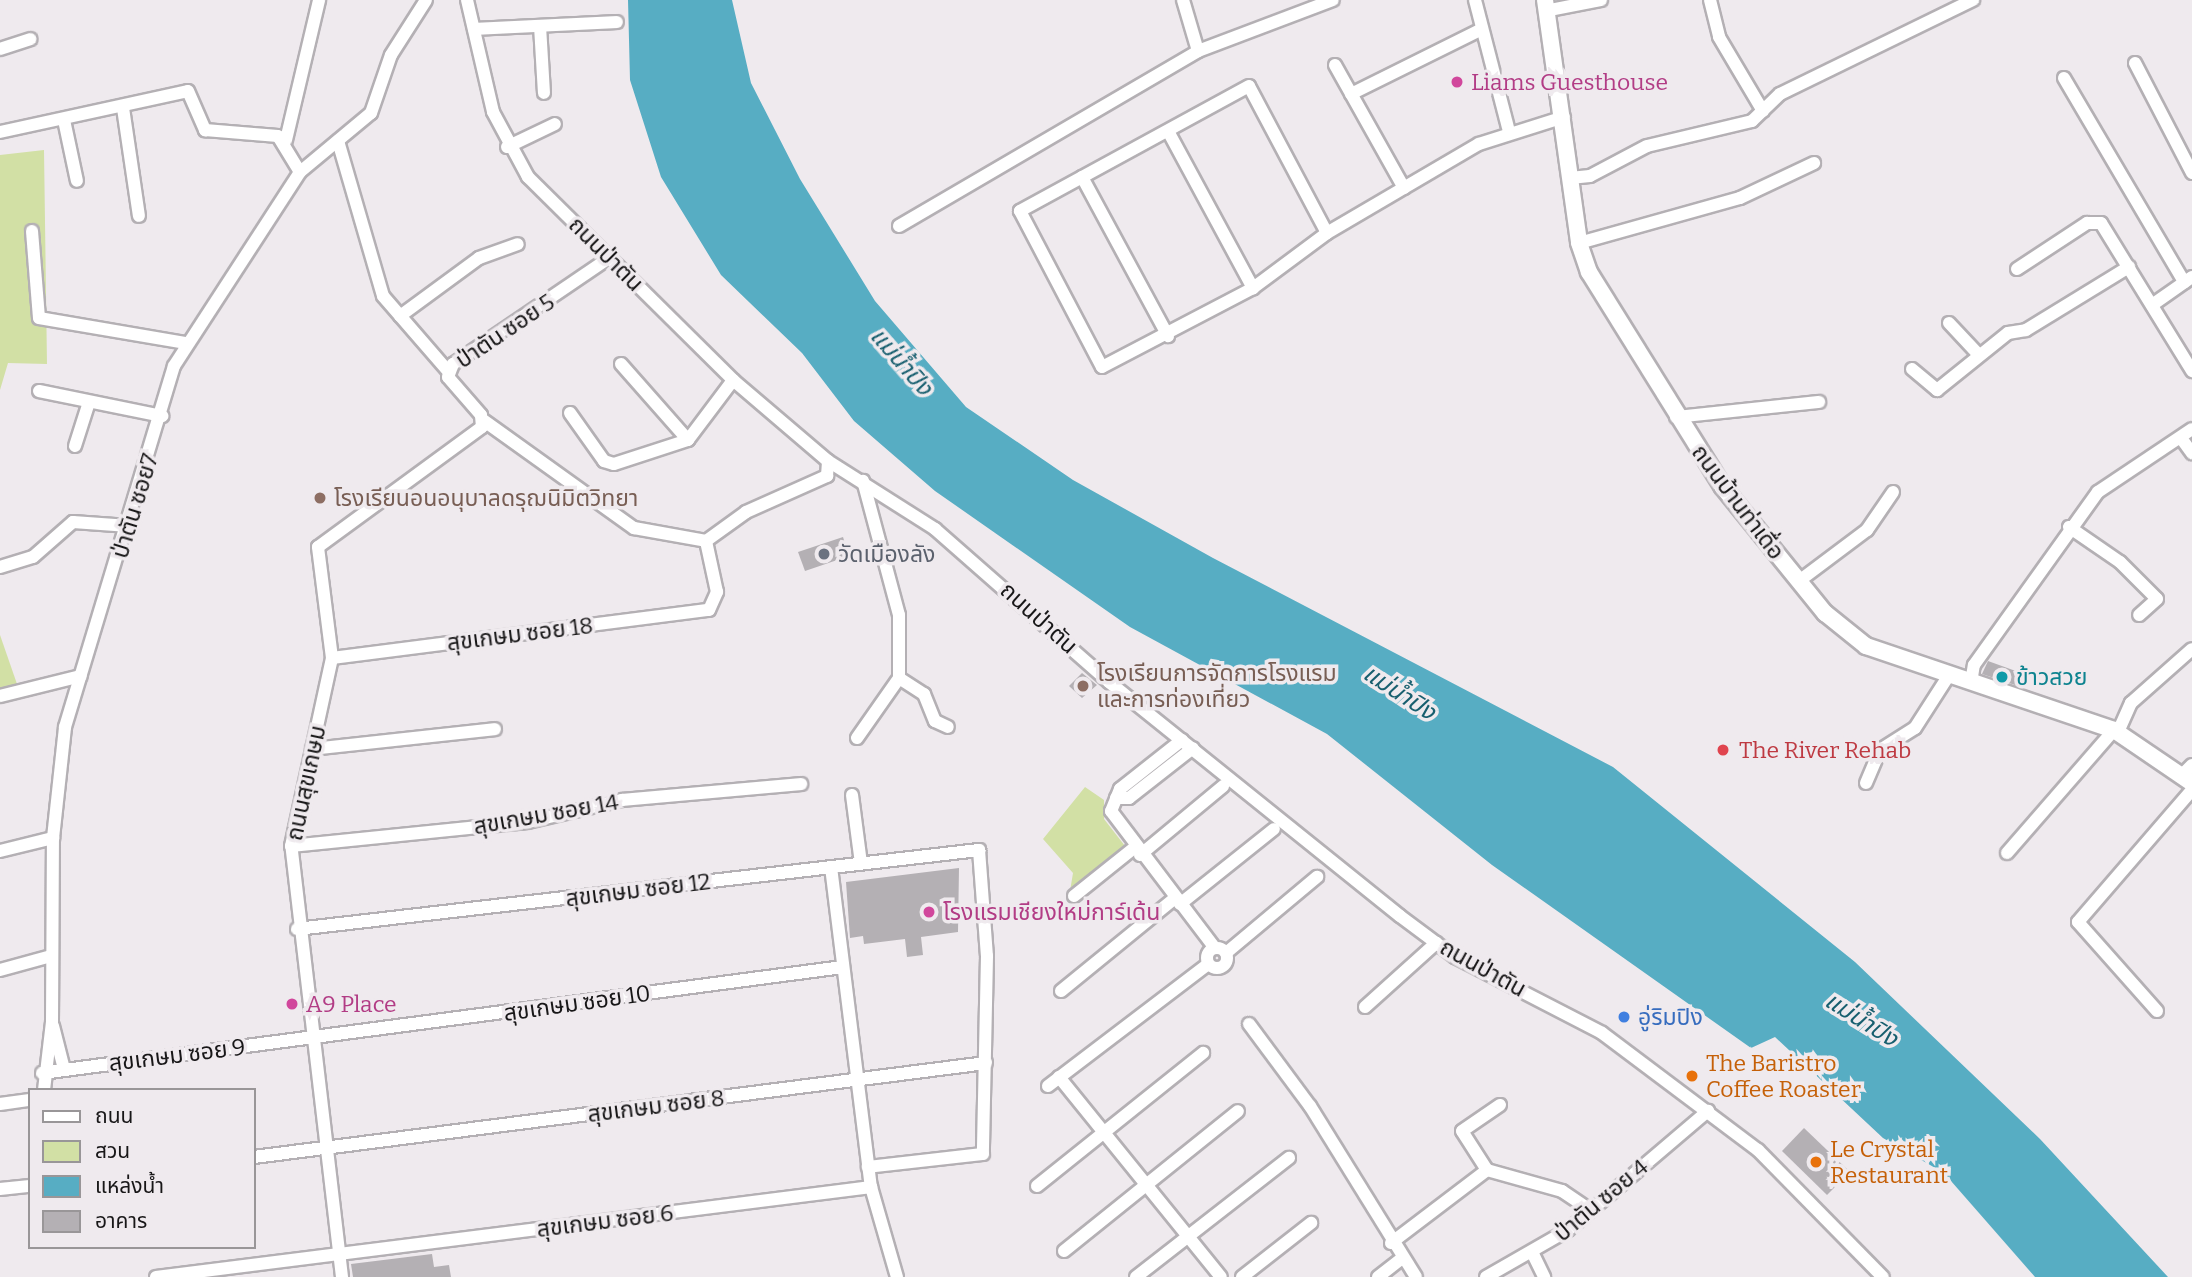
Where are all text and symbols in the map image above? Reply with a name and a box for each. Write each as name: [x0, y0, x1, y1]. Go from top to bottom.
place label: Liams Guesthouse: [1471, 68, 1668, 96]
marker: Liams Guesthouse: [1449, 74, 1465, 90]
street label: ถนนป่าตัน: [563, 211, 649, 297]
street label: ป่าตัน ซอย 5: [450, 288, 560, 374]
water label: แม่น้ำปิง: [864, 322, 938, 402]
street label: ถนนบ้านท่าเดื่อ: [1686, 439, 1790, 565]
street label: ป่าตัน ซอย7: [106, 450, 164, 562]
place label: โรงเรียนอนอนุบาลดรุฌนิมิตวิทยา: [334, 484, 638, 512]
marker: โรงเรียนอนอนุบาลดรุฌนิมิตวิทยา: [312, 490, 328, 506]
place label: วัดเมืองลัง: [838, 540, 935, 568]
marker: วัดเมืองลัง: [816, 546, 832, 562]
street label: ถนนป่าตัน: [995, 576, 1083, 660]
street label: สุขเกษม ซอย 18: [445, 611, 595, 657]
place label: โรงเรียนการจัดการโรงแรม และการท่องเที่ยว: [1097, 659, 1337, 713]
water label: แม่น้ำปิง: [1358, 659, 1440, 727]
place label: ข้าวสวย: [2016, 663, 2087, 691]
marker: ข้าวสวย: [1994, 669, 2010, 685]
marker: โรงเรียนการจัดการโรงแรม และการท่องเที่ยว: [1075, 678, 1091, 694]
street label: ถนนสุขเกษม: [280, 723, 332, 843]
place label: The River Rehab: [1739, 736, 1911, 764]
marker: The River Rehab: [1713, 740, 1733, 760]
street label: สุขเกษม ซอย 14: [471, 788, 621, 840]
street label: สุขเกษม ซอย 12: [564, 867, 712, 913]
place label: โรงแรมเชียงใหม่การ์เด้น: [943, 898, 1160, 926]
marker: โรงแรมเชียงใหม่การ์เด้น: [921, 904, 937, 920]
street label: ถนนป่าตัน: [1435, 933, 1531, 1003]
street label: สุขเกษม ซอย 10: [502, 979, 652, 1027]
water label: แม่น้ำปิง: [1819, 987, 1903, 1053]
place label: A9 Place: [306, 990, 397, 1018]
marker: A9 Place: [284, 996, 300, 1012]
place label: อู่ริมปิง: [1638, 1003, 1703, 1031]
marker: อู่ริมปิง: [1616, 1009, 1632, 1025]
street label: สุขเกษม ซอย 9: [107, 1033, 247, 1077]
place label: The Baristro Coffee Roaster: [1706, 1049, 1861, 1103]
marker: The Baristro Coffee Roaster: [1684, 1068, 1700, 1084]
street label: สุขเกษม ซอย 8: [586, 1084, 726, 1128]
legend: [28, 1088, 256, 1249]
text: ถนน: [95, 1103, 133, 1129]
place label: Le Crystal Restaurant: [1830, 1135, 1948, 1189]
text: สวน: [95, 1138, 130, 1164]
street label: ป่าตัน ซอย 4: [1548, 1153, 1654, 1247]
marker: Le Crystal Restaurant: [1808, 1154, 1824, 1170]
text: แหล่งน้ำ: [95, 1173, 164, 1199]
street label: สุขเกษม ซอย 6: [535, 1199, 675, 1243]
text: อาคาร: [95, 1208, 147, 1234]

